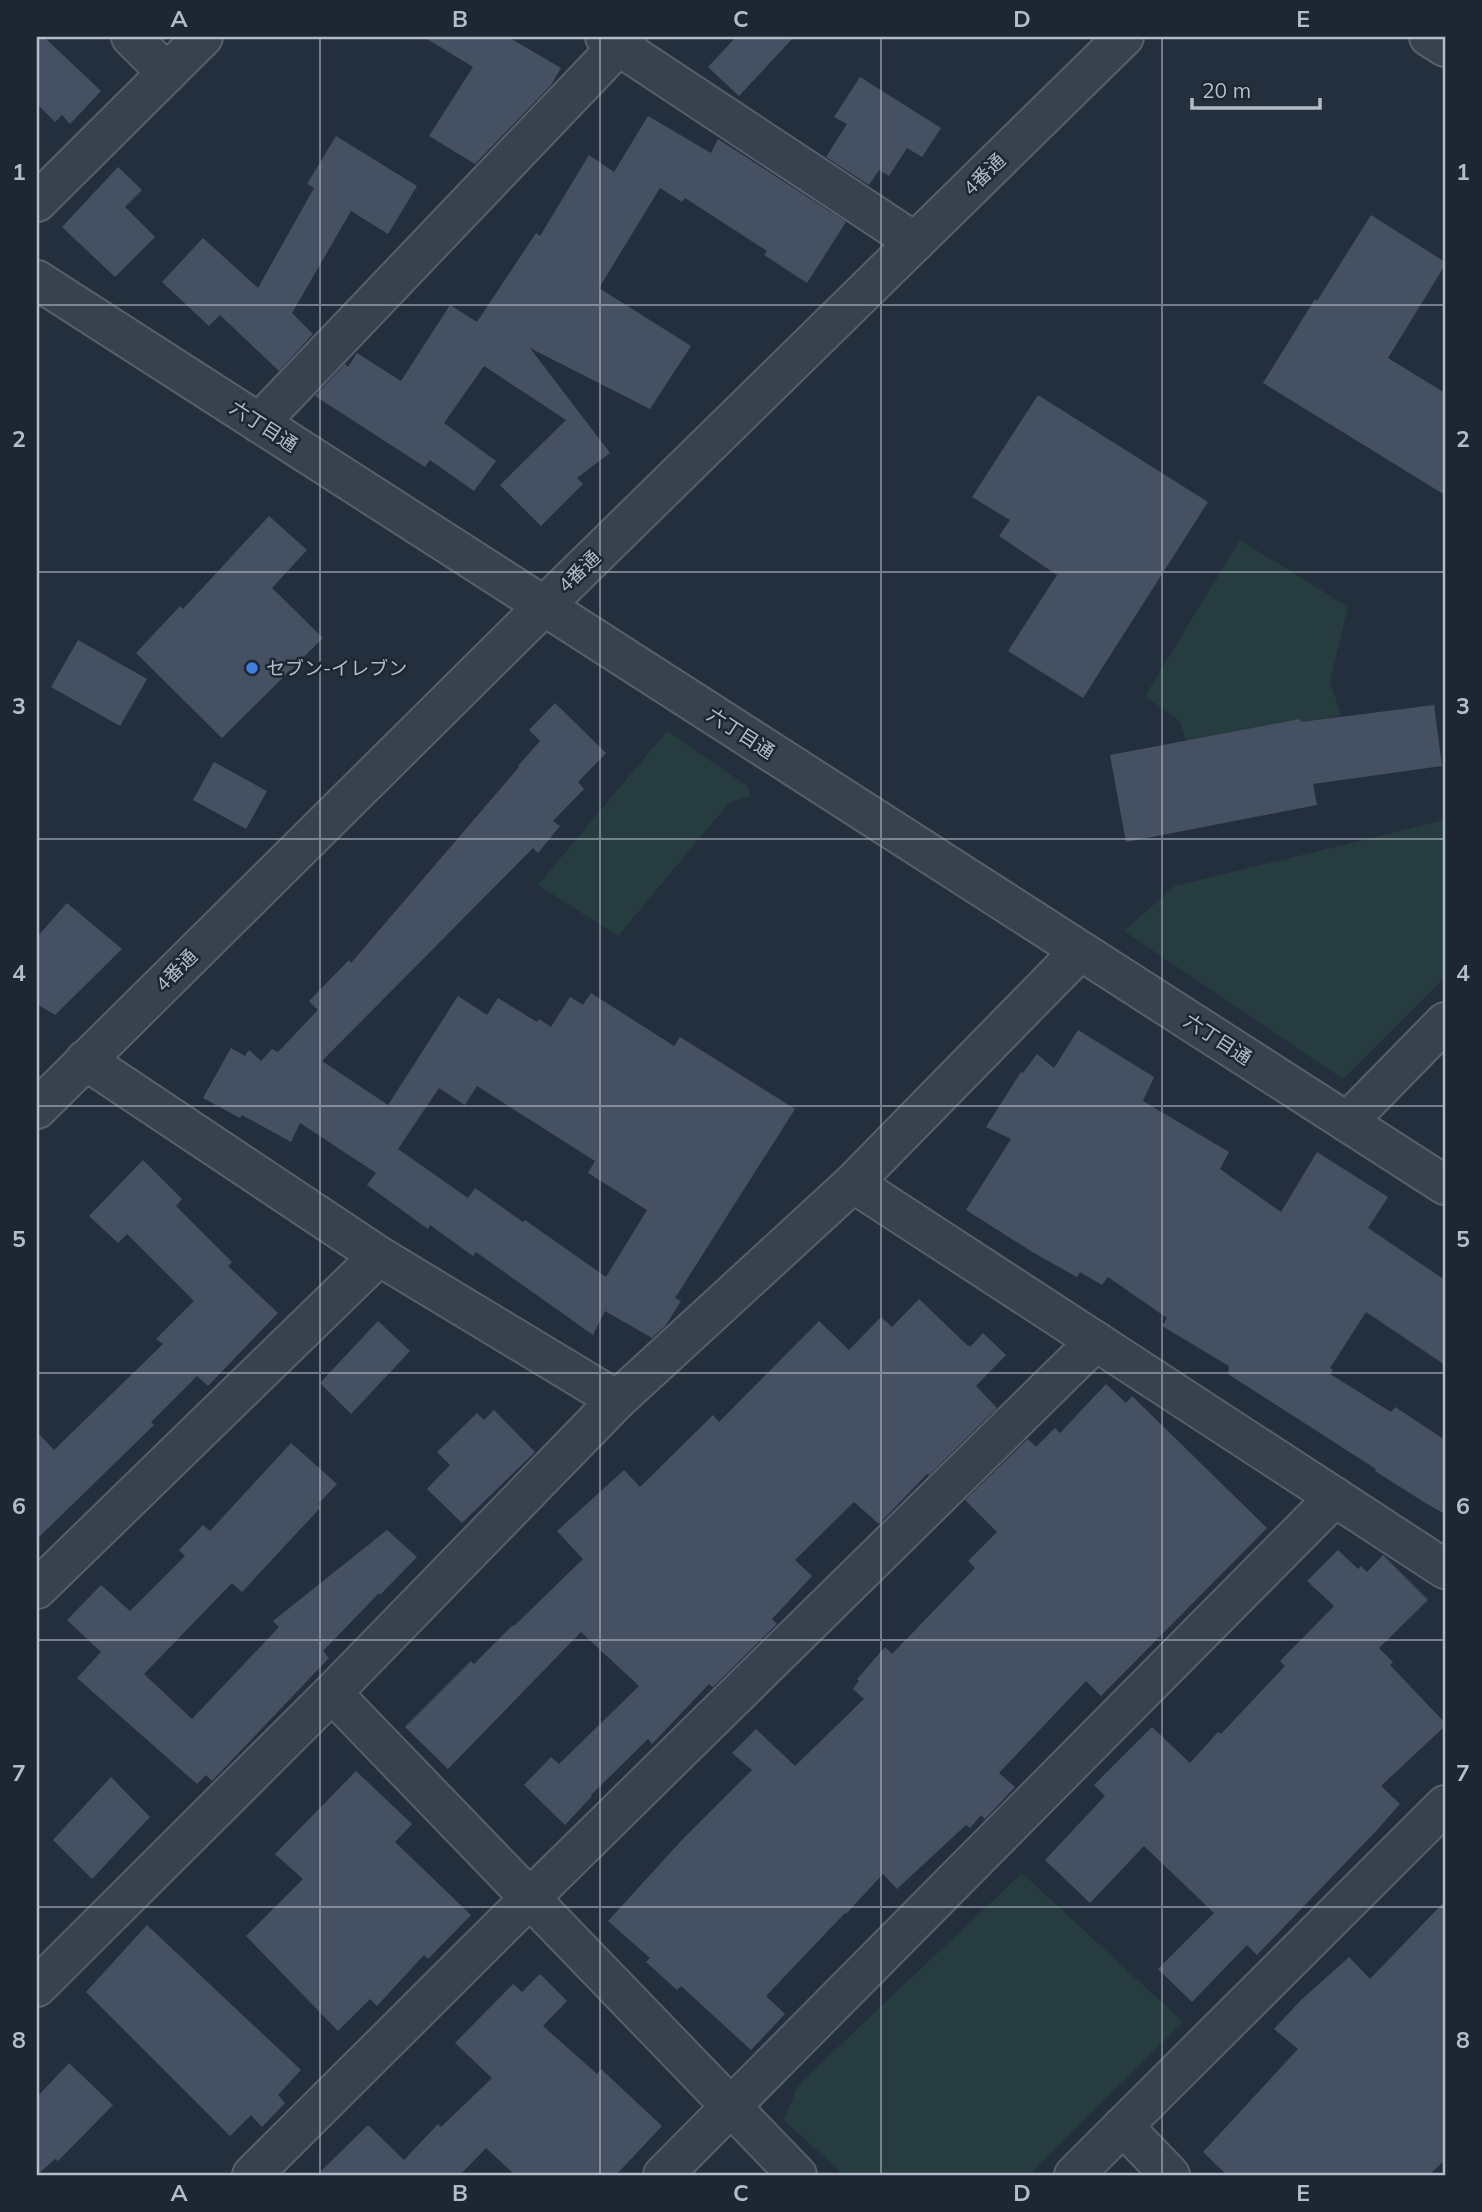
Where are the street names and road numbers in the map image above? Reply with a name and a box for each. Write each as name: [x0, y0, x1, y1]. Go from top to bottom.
street label: 4番通: [958, 148, 1010, 200]
street label: 六丁目通: [226, 395, 302, 457]
street label: 4番通: [553, 545, 605, 597]
street label: 六丁目通: [703, 702, 779, 764]
street label: 4番通: [150, 944, 202, 996]
street label: 六丁目通: [1180, 1008, 1256, 1070]

